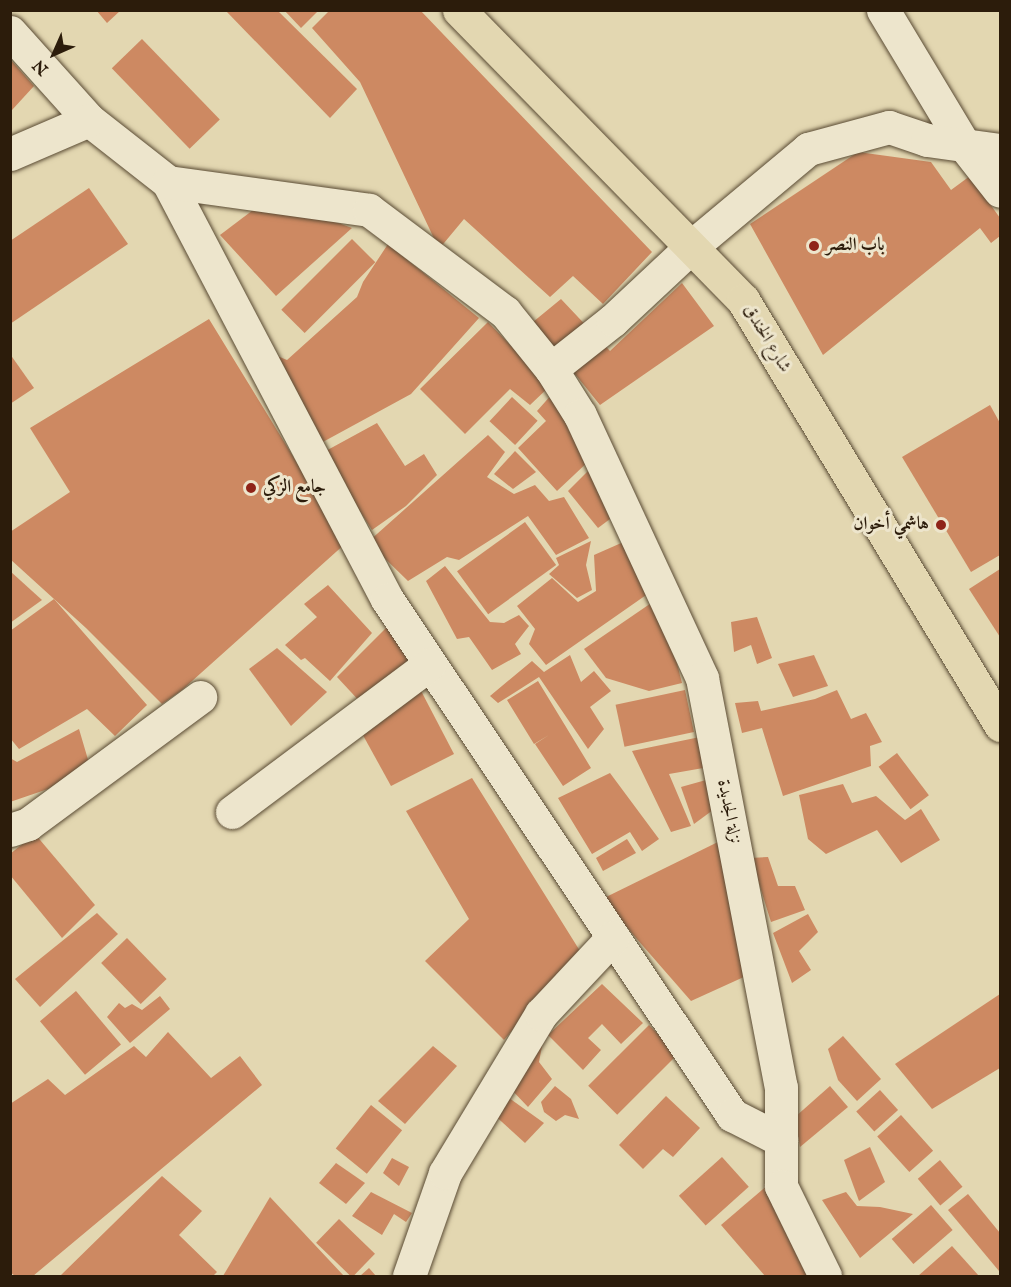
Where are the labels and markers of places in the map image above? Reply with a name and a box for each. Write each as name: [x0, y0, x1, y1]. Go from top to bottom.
place label: باب النصر: [826, 235, 885, 257]
marker: باب النصر: [807, 239, 821, 253]
place label: جامع الزكي: [263, 477, 326, 499]
marker: جامع الزكي: [244, 481, 258, 495]
place label: هاشمي أخوان: [853, 514, 929, 536]
marker: هاشمي أخوان: [934, 518, 948, 532]

